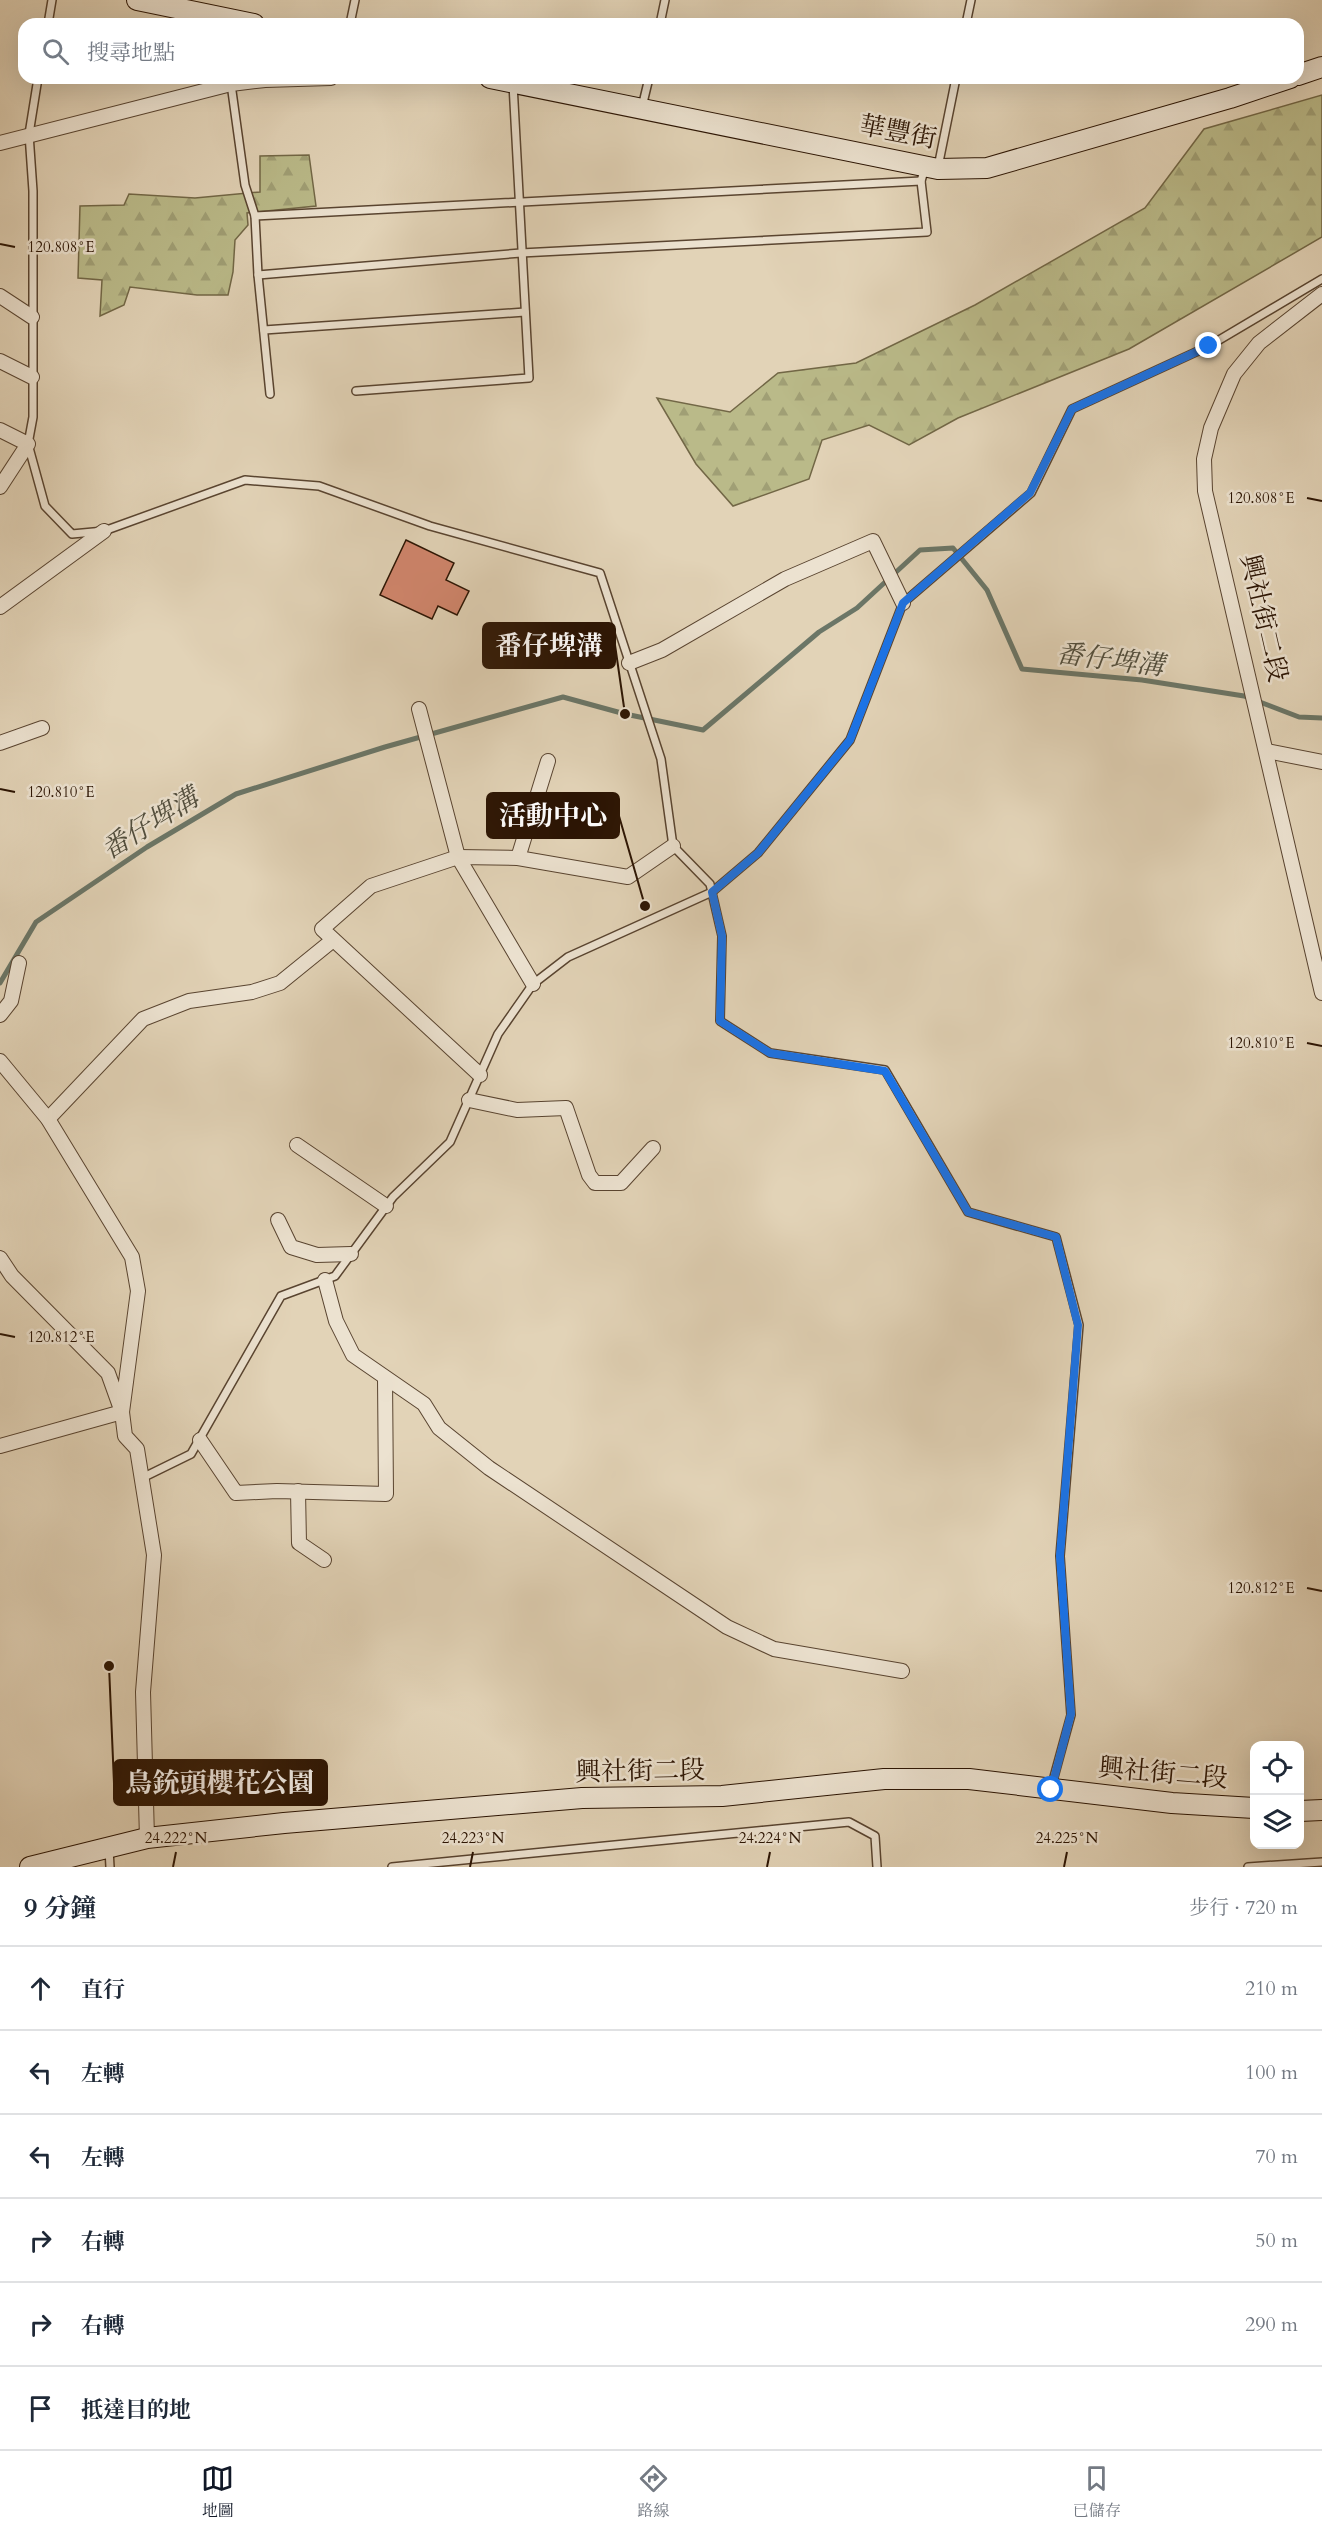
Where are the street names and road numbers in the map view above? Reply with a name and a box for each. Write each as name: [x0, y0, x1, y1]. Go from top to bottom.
street label: 華豐街: [856, 107, 940, 157]
street label: 興社街二段: [1232, 551, 1296, 685]
street label: 興社街二段: [1097, 1750, 1229, 1796]
street label: 興社街二段: [575, 1752, 705, 1790]

